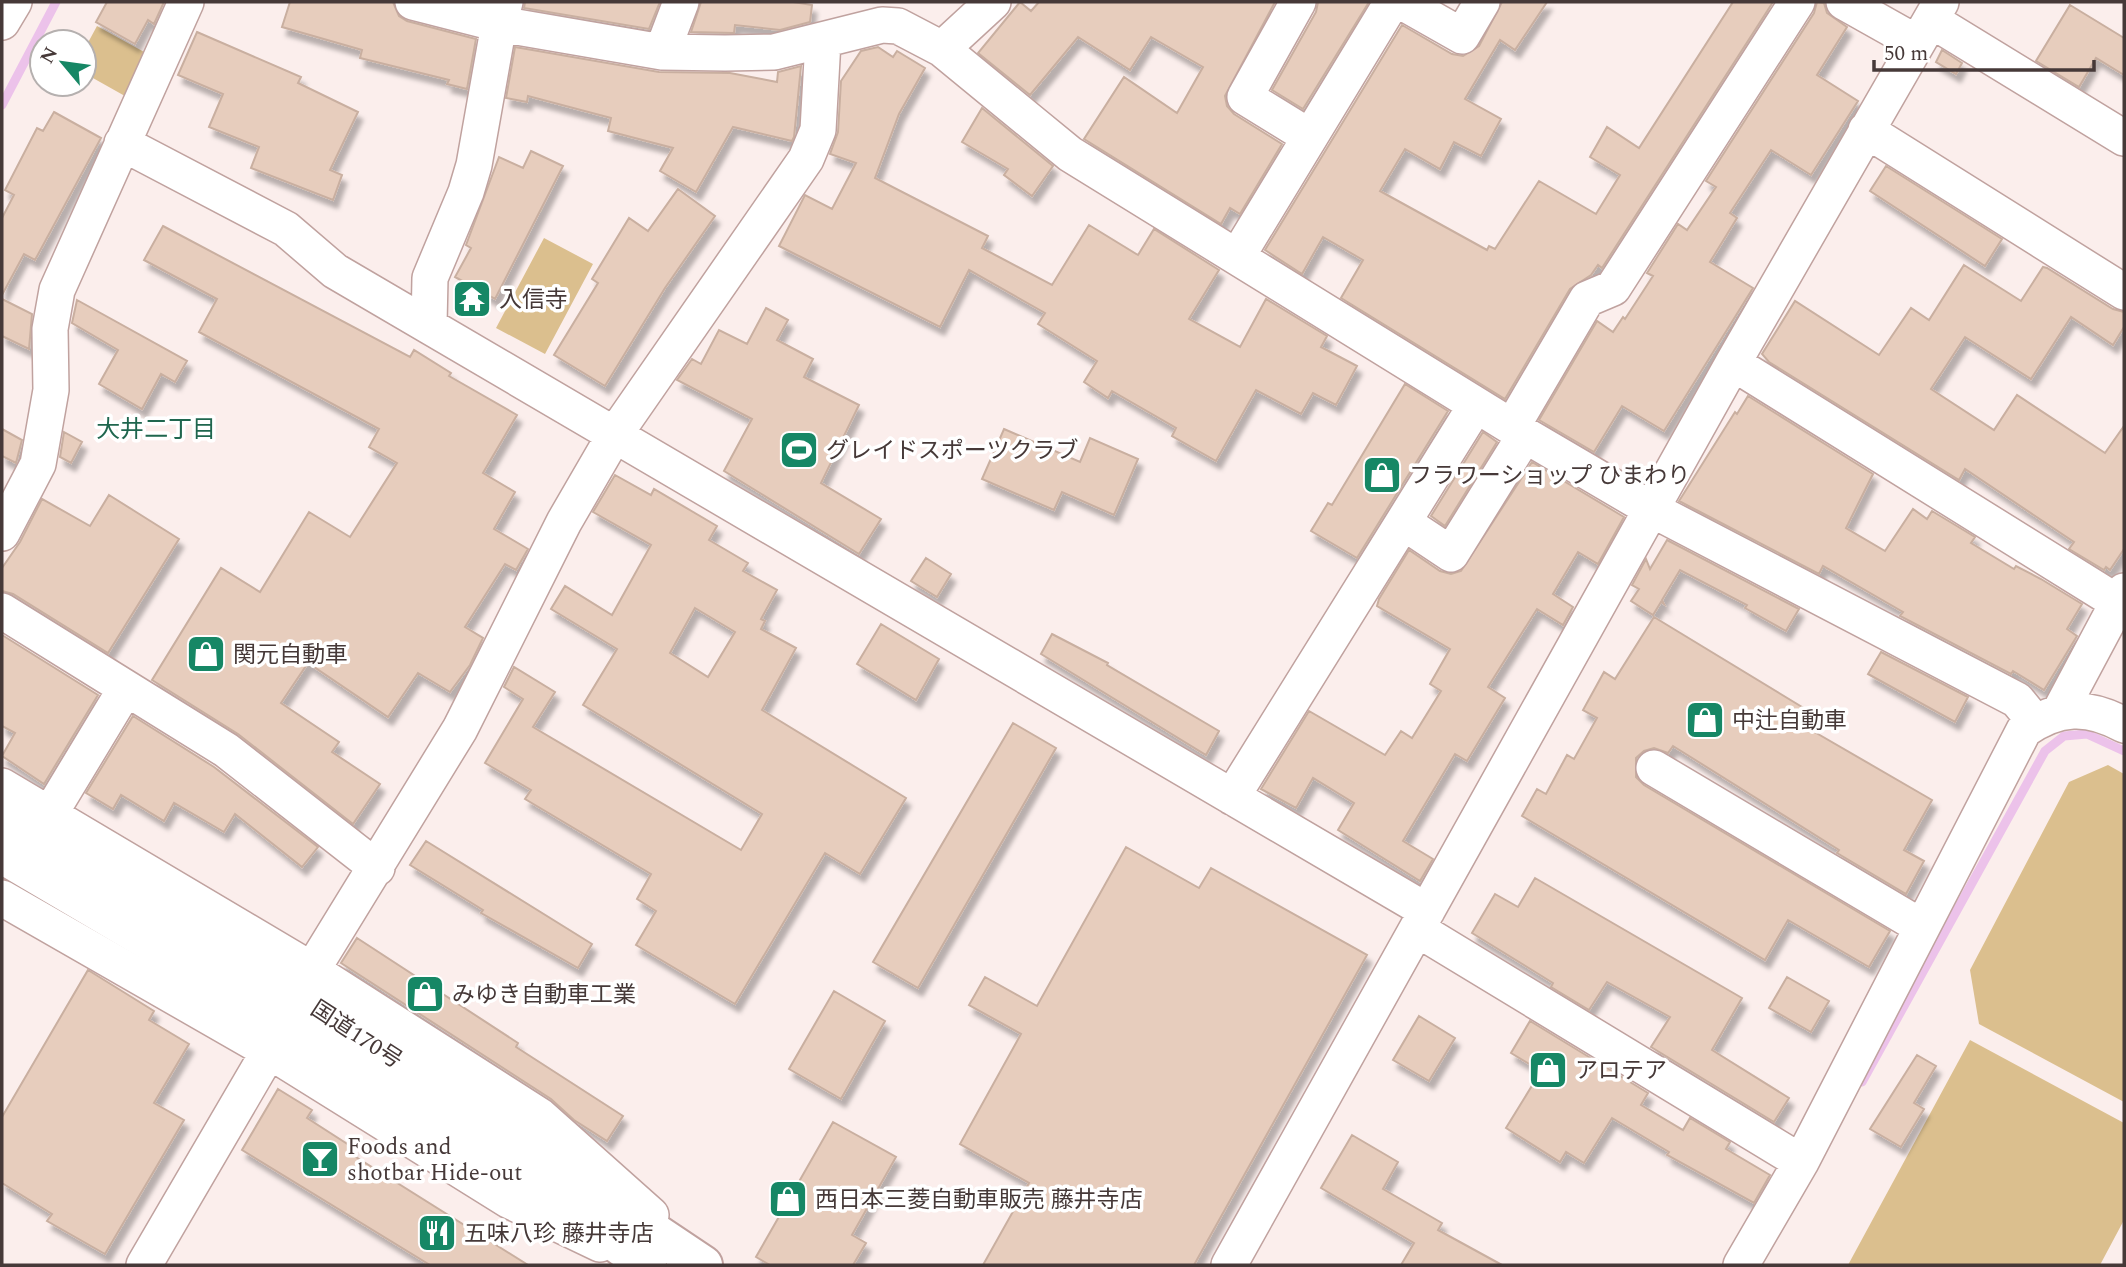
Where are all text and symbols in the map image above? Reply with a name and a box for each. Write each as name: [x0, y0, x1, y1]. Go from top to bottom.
north arrow: [28, 28, 98, 98]
scale bar: [1874, 28, 2094, 72]
text: 50 m: [1884, 38, 1928, 70]
text: N: [33, 42, 66, 69]
temple icon: 入信寺: [451, 278, 493, 320]
place label: 入信寺: [499, 283, 568, 318]
district label: 大井二丁目: [96, 412, 216, 448]
sports icon: グレイドスポーツクラブ: [778, 429, 820, 471]
place label: グレイドスポーツクラブ: [826, 434, 1079, 469]
shop icon: フラワーショップ ひまわり: [1361, 454, 1403, 496]
place label: フラワーショップ ひまわり: [1409, 459, 1690, 494]
shop icon: 関元自動車: [185, 633, 227, 675]
place label: 関元自動車: [233, 638, 348, 673]
shop icon: 中辻自動車: [1684, 699, 1726, 741]
place label: 中辻自動車: [1732, 704, 1847, 739]
shop icon: みゆき自動車工業: [404, 973, 446, 1015]
place label: みゆき自動車工業: [452, 978, 636, 1013]
street label: 国道170号: [303, 992, 409, 1078]
shop icon: アロテア: [1527, 1049, 1569, 1091]
place label: アロテア: [1575, 1054, 1667, 1089]
place label: Foods and shotbar Hide-out: [347, 1130, 522, 1191]
bar icon: Foods and shotbar Hide-out: [299, 1138, 341, 1180]
shop icon: 西日本三菱自動車販売 藤井寺店: [767, 1178, 809, 1220]
place label: 西日本三菱自動車販売 藤井寺店: [815, 1183, 1143, 1218]
restaurant icon: 五味八珍 藤井寺店: [416, 1212, 458, 1254]
place label: 五味八珍 藤井寺店: [464, 1217, 654, 1252]

